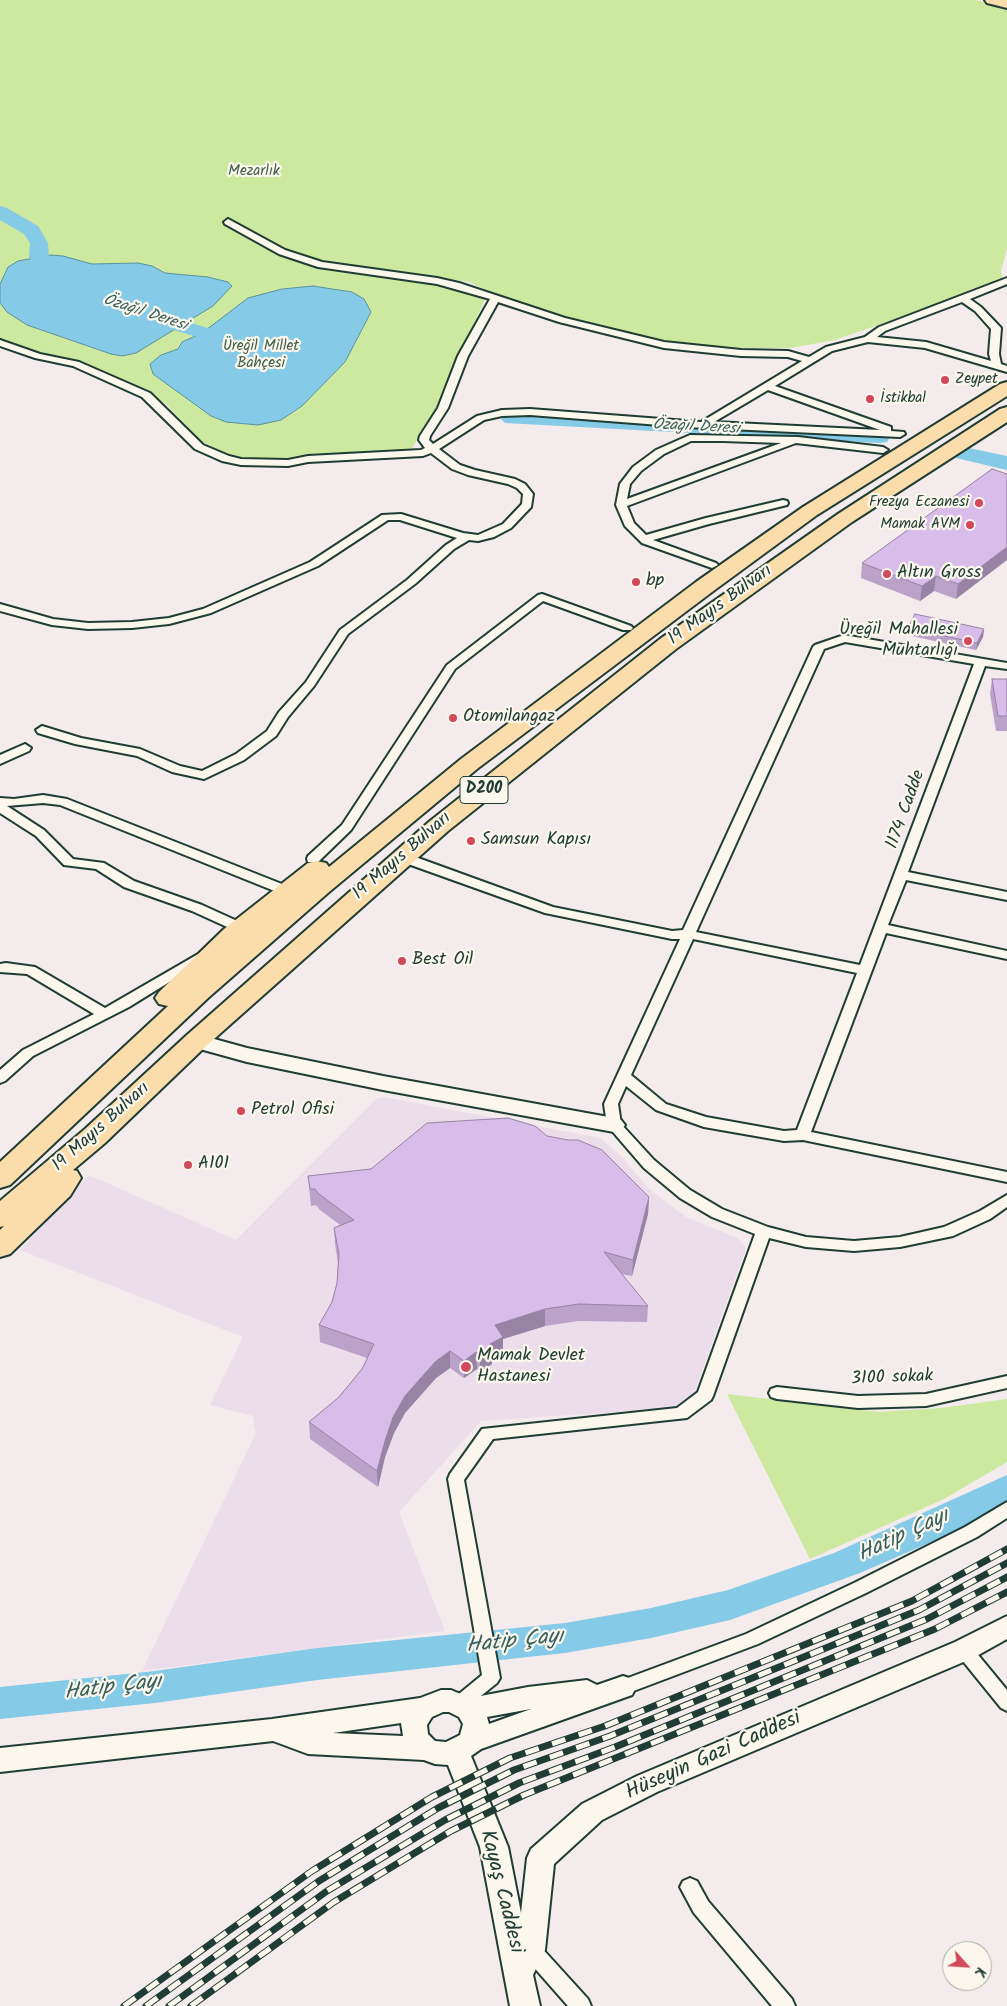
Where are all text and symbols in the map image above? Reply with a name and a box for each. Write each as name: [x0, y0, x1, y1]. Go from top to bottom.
park label: Mezarlık: [228, 163, 280, 181]
water label: Özağıl Deresi: [101, 291, 189, 337]
park label: Üreğil Millet Bahçesi: [223, 338, 299, 373]
place label: Zeypet: [955, 371, 998, 389]
marker: Zeypet: [939, 374, 951, 386]
place label: İstikbal: [880, 390, 926, 408]
marker: İstikbal: [864, 393, 876, 405]
water label: Özağıl Deresi: [652, 416, 740, 440]
place label: Frezya Eczanesi: [869, 494, 969, 512]
marker: Frezya Eczanesi: [973, 497, 985, 509]
place label: Mamak AVM: [880, 516, 960, 534]
marker: Mamak AVM: [964, 519, 976, 531]
street label: 19 Mayıs Bulvarı: [665, 561, 777, 651]
place label: Altın Gross: [897, 563, 981, 585]
marker: Altın Gross: [881, 568, 893, 580]
place label: bp: [646, 571, 664, 593]
marker: bp: [630, 576, 642, 588]
place label: Üreğil Mahallesi Muhtarlığı: [839, 620, 958, 662]
marker: Üreğil Mahallesi Muhtarlığı: [962, 635, 974, 647]
place label: Otomilangaz: [463, 707, 555, 729]
marker: Otomilangaz: [447, 712, 459, 724]
street label: 1174 Cadde: [883, 768, 931, 852]
road number: D200: [460, 776, 508, 804]
street label: 19 Mayıs Bulvarı: [349, 808, 457, 906]
place label: Samsun Kapısı: [481, 830, 591, 852]
marker: Samsun Kapısı: [465, 835, 477, 847]
place label: Best Oil: [412, 950, 473, 972]
marker: Best Oil: [396, 955, 408, 967]
street label: 19 Mayıs Bulvarı: [49, 1079, 155, 1177]
place label: Petrol Ofisi: [251, 1100, 334, 1122]
marker: Petrol Ofisi: [235, 1105, 247, 1117]
place label: A101: [198, 1154, 229, 1176]
marker: A101: [182, 1159, 194, 1171]
place label: Mamak Devlet Hastanesi: [477, 1346, 585, 1388]
marker: Mamak Devlet Hastanesi: [459, 1360, 473, 1374]
street label: 3100 sokak: [851, 1367, 933, 1391]
water label: Hatip Çayı: [854, 1504, 954, 1570]
water label: Hatip Çayı: [465, 1625, 565, 1661]
water label: Hatip Çayı: [63, 1670, 163, 1708]
street label: Hüseyin Gazi Caddesi: [622, 1707, 806, 1807]
street label: Kayaş Caddesi: [473, 1828, 527, 1956]
north arrow: [942, 1941, 992, 1991]
text: K: [968, 1964, 991, 1981]

